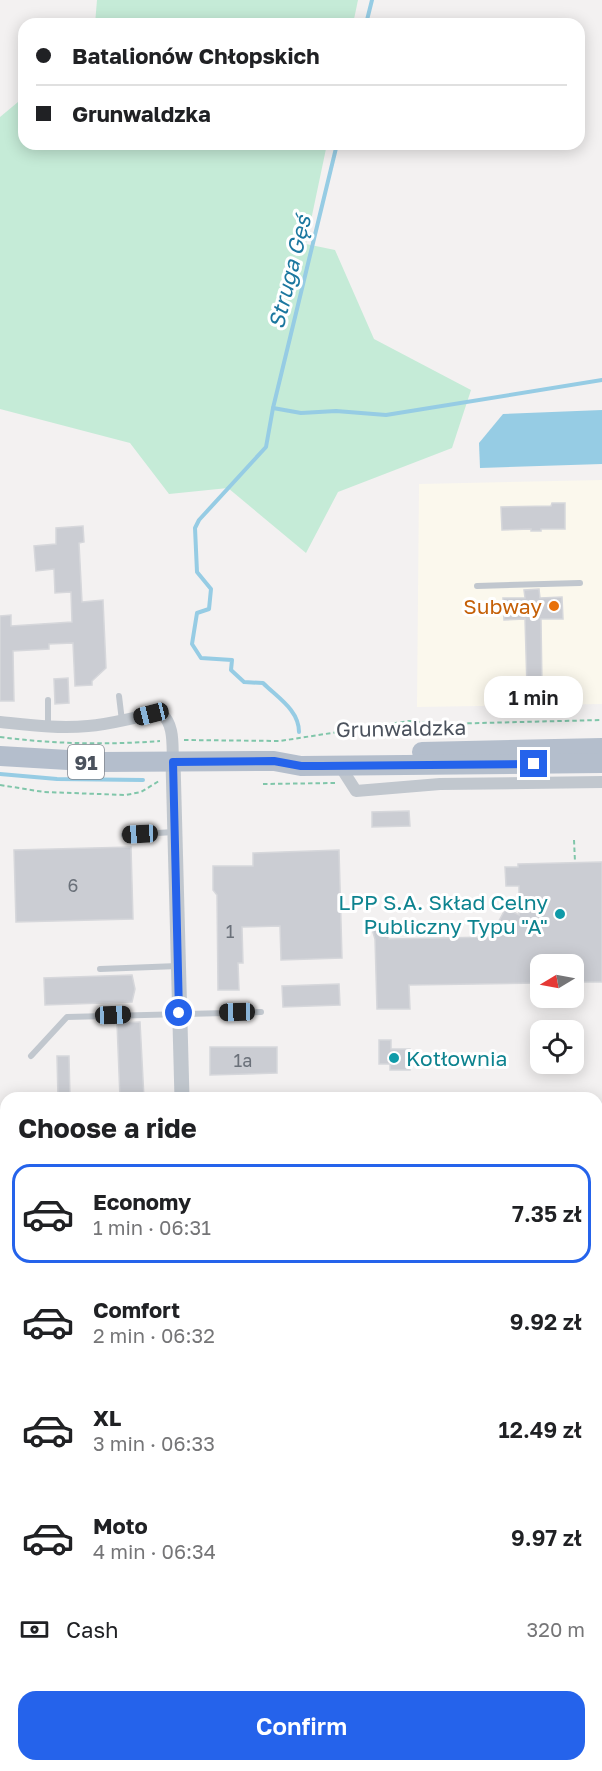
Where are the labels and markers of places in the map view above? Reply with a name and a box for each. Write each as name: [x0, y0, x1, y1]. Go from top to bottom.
place label: Subway: [463, 593, 542, 619]
marker: Subway: [547, 599, 561, 613]
place label: LPP S.A. Skład Celny Publiczny Typu "A": [338, 889, 548, 939]
marker: LPP S.A. Skład Celny Publiczny Typu "A": [553, 907, 567, 921]
place label: Kotłownia: [406, 1045, 507, 1071]
marker: Kotłownia: [387, 1051, 401, 1065]

